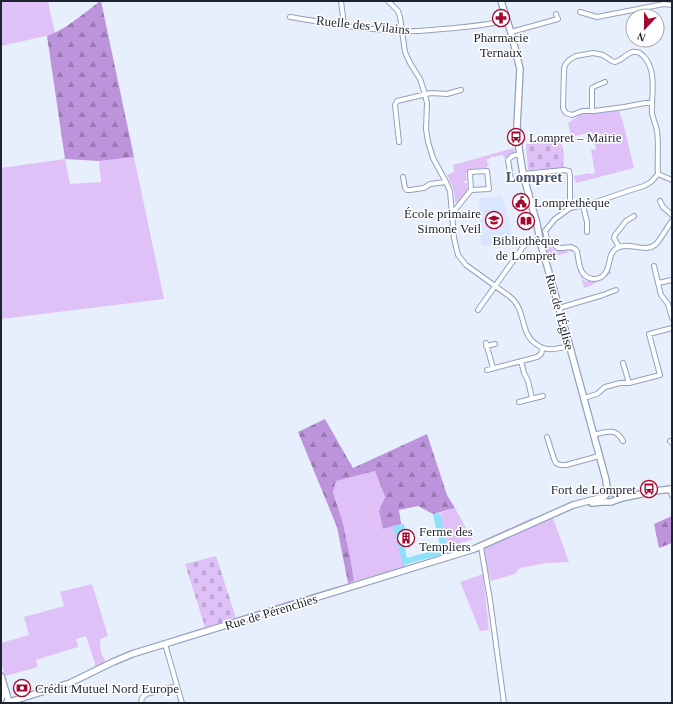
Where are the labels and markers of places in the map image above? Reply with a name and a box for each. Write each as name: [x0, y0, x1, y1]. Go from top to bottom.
pharmacy icon: Pharmacie Ternaux: [491, 8, 511, 28]
place label: Pharmacie Ternaux: [474, 30, 529, 60]
bus stop icon: Lompret – Mairie: [506, 127, 526, 147]
place label: Lompret – Mairie: [529, 130, 622, 145]
public building icon: Lomprethèque: [511, 192, 531, 212]
place label: Lomprethèque: [534, 195, 610, 210]
place label: École primaire Simone Veil: [404, 206, 481, 236]
school or university icon: École primaire Simone Veil: [484, 210, 504, 230]
library icon: Bibliothèque de Lompret: [516, 211, 536, 231]
place label: Bibliothèque de Lompret: [492, 233, 560, 263]
bus stop icon: Fort de Lompret: [639, 479, 659, 499]
place label: Fort de Lompret: [551, 482, 636, 497]
place label: Ferme des Templiers: [419, 524, 473, 554]
building icon: Ferme des Templiers: [396, 528, 416, 548]
bank icon: Crédit Mutuel Nord Europe: [12, 678, 32, 698]
place label: Crédit Mutuel Nord Europe: [35, 681, 179, 696]

